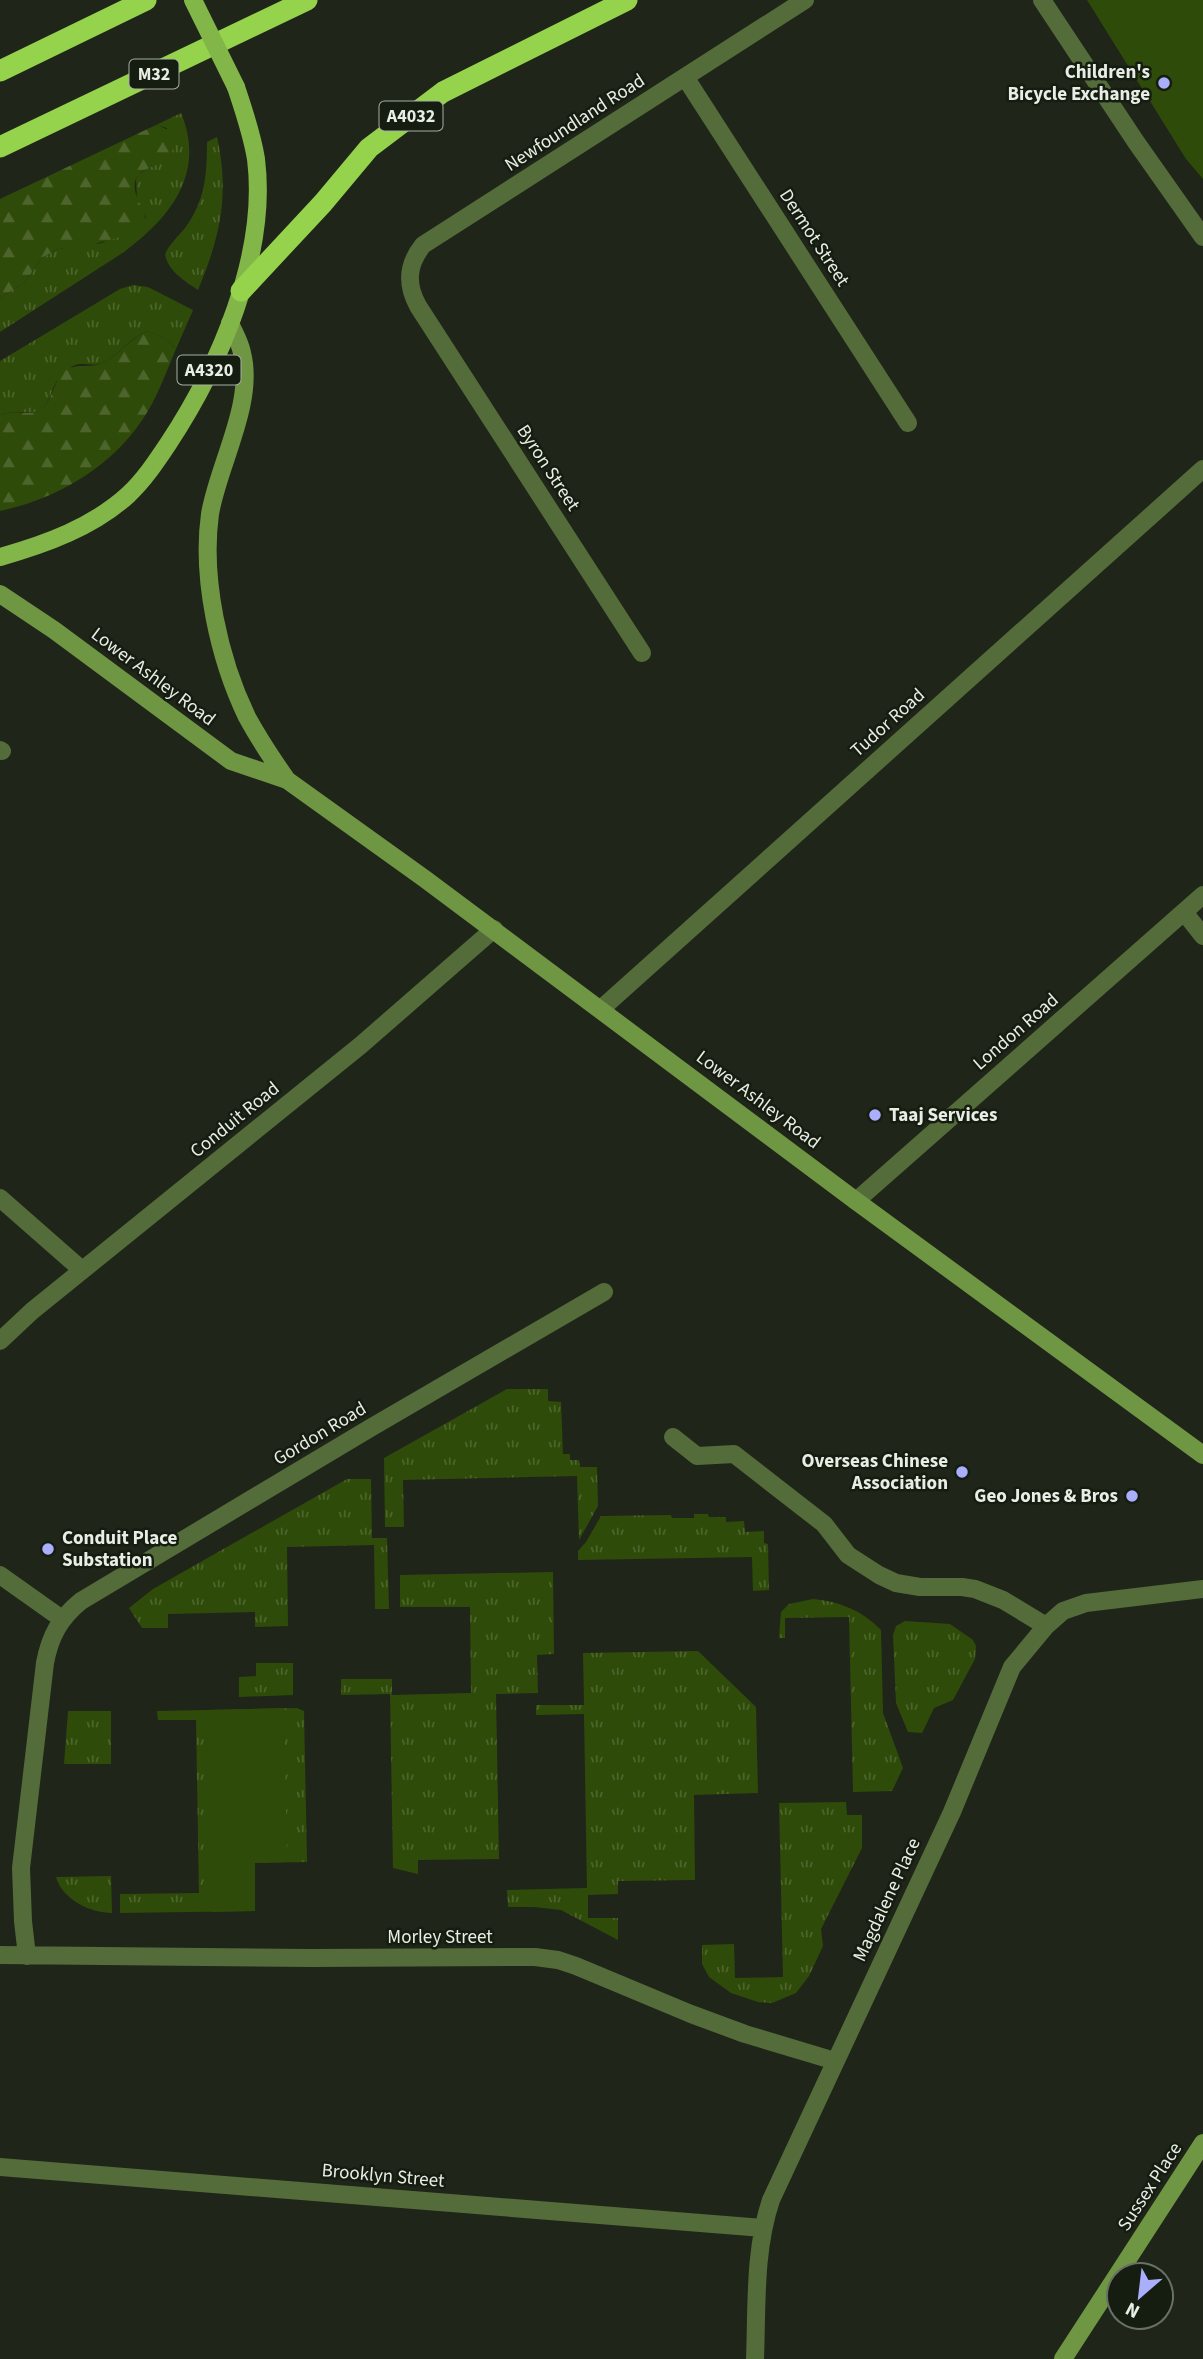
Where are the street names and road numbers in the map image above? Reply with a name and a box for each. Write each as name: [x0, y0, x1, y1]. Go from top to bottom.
road number: M32: [130, 60, 178, 88]
street label: Newfoundland Road: [500, 67, 650, 179]
road number: A4032: [380, 102, 442, 131]
street label: Dermot Street: [772, 184, 856, 292]
road number: A4320: [178, 356, 241, 384]
street label: Byron Street: [510, 419, 586, 517]
street label: Lower Ashley Road: [85, 621, 221, 733]
street label: Tudor Road: [845, 682, 931, 764]
street label: London Road: [967, 987, 1065, 1077]
street label: Lower Ashley Road: [690, 1044, 826, 1156]
street label: Conduit Road: [184, 1075, 286, 1165]
street label: Gordon Road: [268, 1396, 372, 1472]
street label: Magdalene Place: [847, 1834, 927, 1966]
street label: Morley Street: [387, 1924, 493, 1951]
street label: Sussex Place: [1111, 2137, 1189, 2237]
street label: Brooklyn Street: [321, 2157, 446, 2195]

